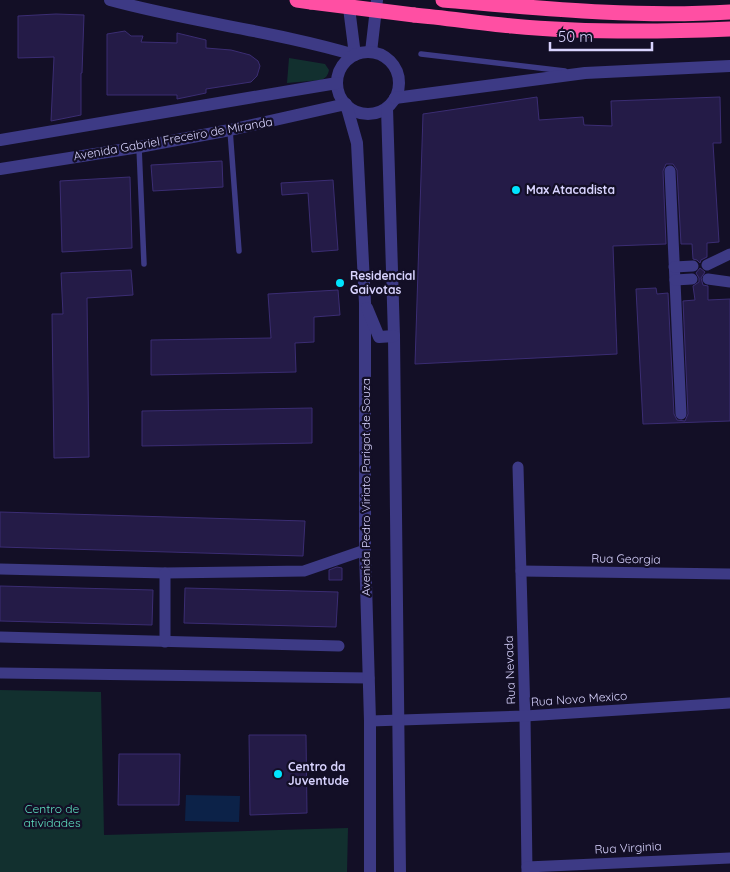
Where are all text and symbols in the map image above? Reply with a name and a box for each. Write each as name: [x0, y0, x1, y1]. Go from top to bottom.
scale bar: [550, 20, 652, 52]
text: 50 m: [558, 27, 593, 46]
street label: Avenida Gabriel Freceiro de Miranda: [72, 114, 274, 163]
place label: Max Atacadista: [526, 182, 615, 197]
marker: Max Atacadista: [510, 184, 522, 196]
place label: Residencial Gaivotas: [350, 268, 416, 297]
marker: Residencial Gaivotas: [334, 277, 346, 289]
street label: Avenida Pedro Viriato Parigot de Souza: [358, 378, 373, 596]
street label: Rua Georgia: [591, 550, 661, 567]
street label: Rua Nevada: [501, 635, 518, 705]
street label: Rua Novo Mexico: [530, 688, 628, 709]
place label: Centro da Juventude: [288, 759, 349, 788]
marker: Centro da Juventude: [272, 768, 284, 780]
park label: Centro de atividades: [23, 801, 81, 830]
street label: Rua Virginia: [594, 838, 662, 857]

